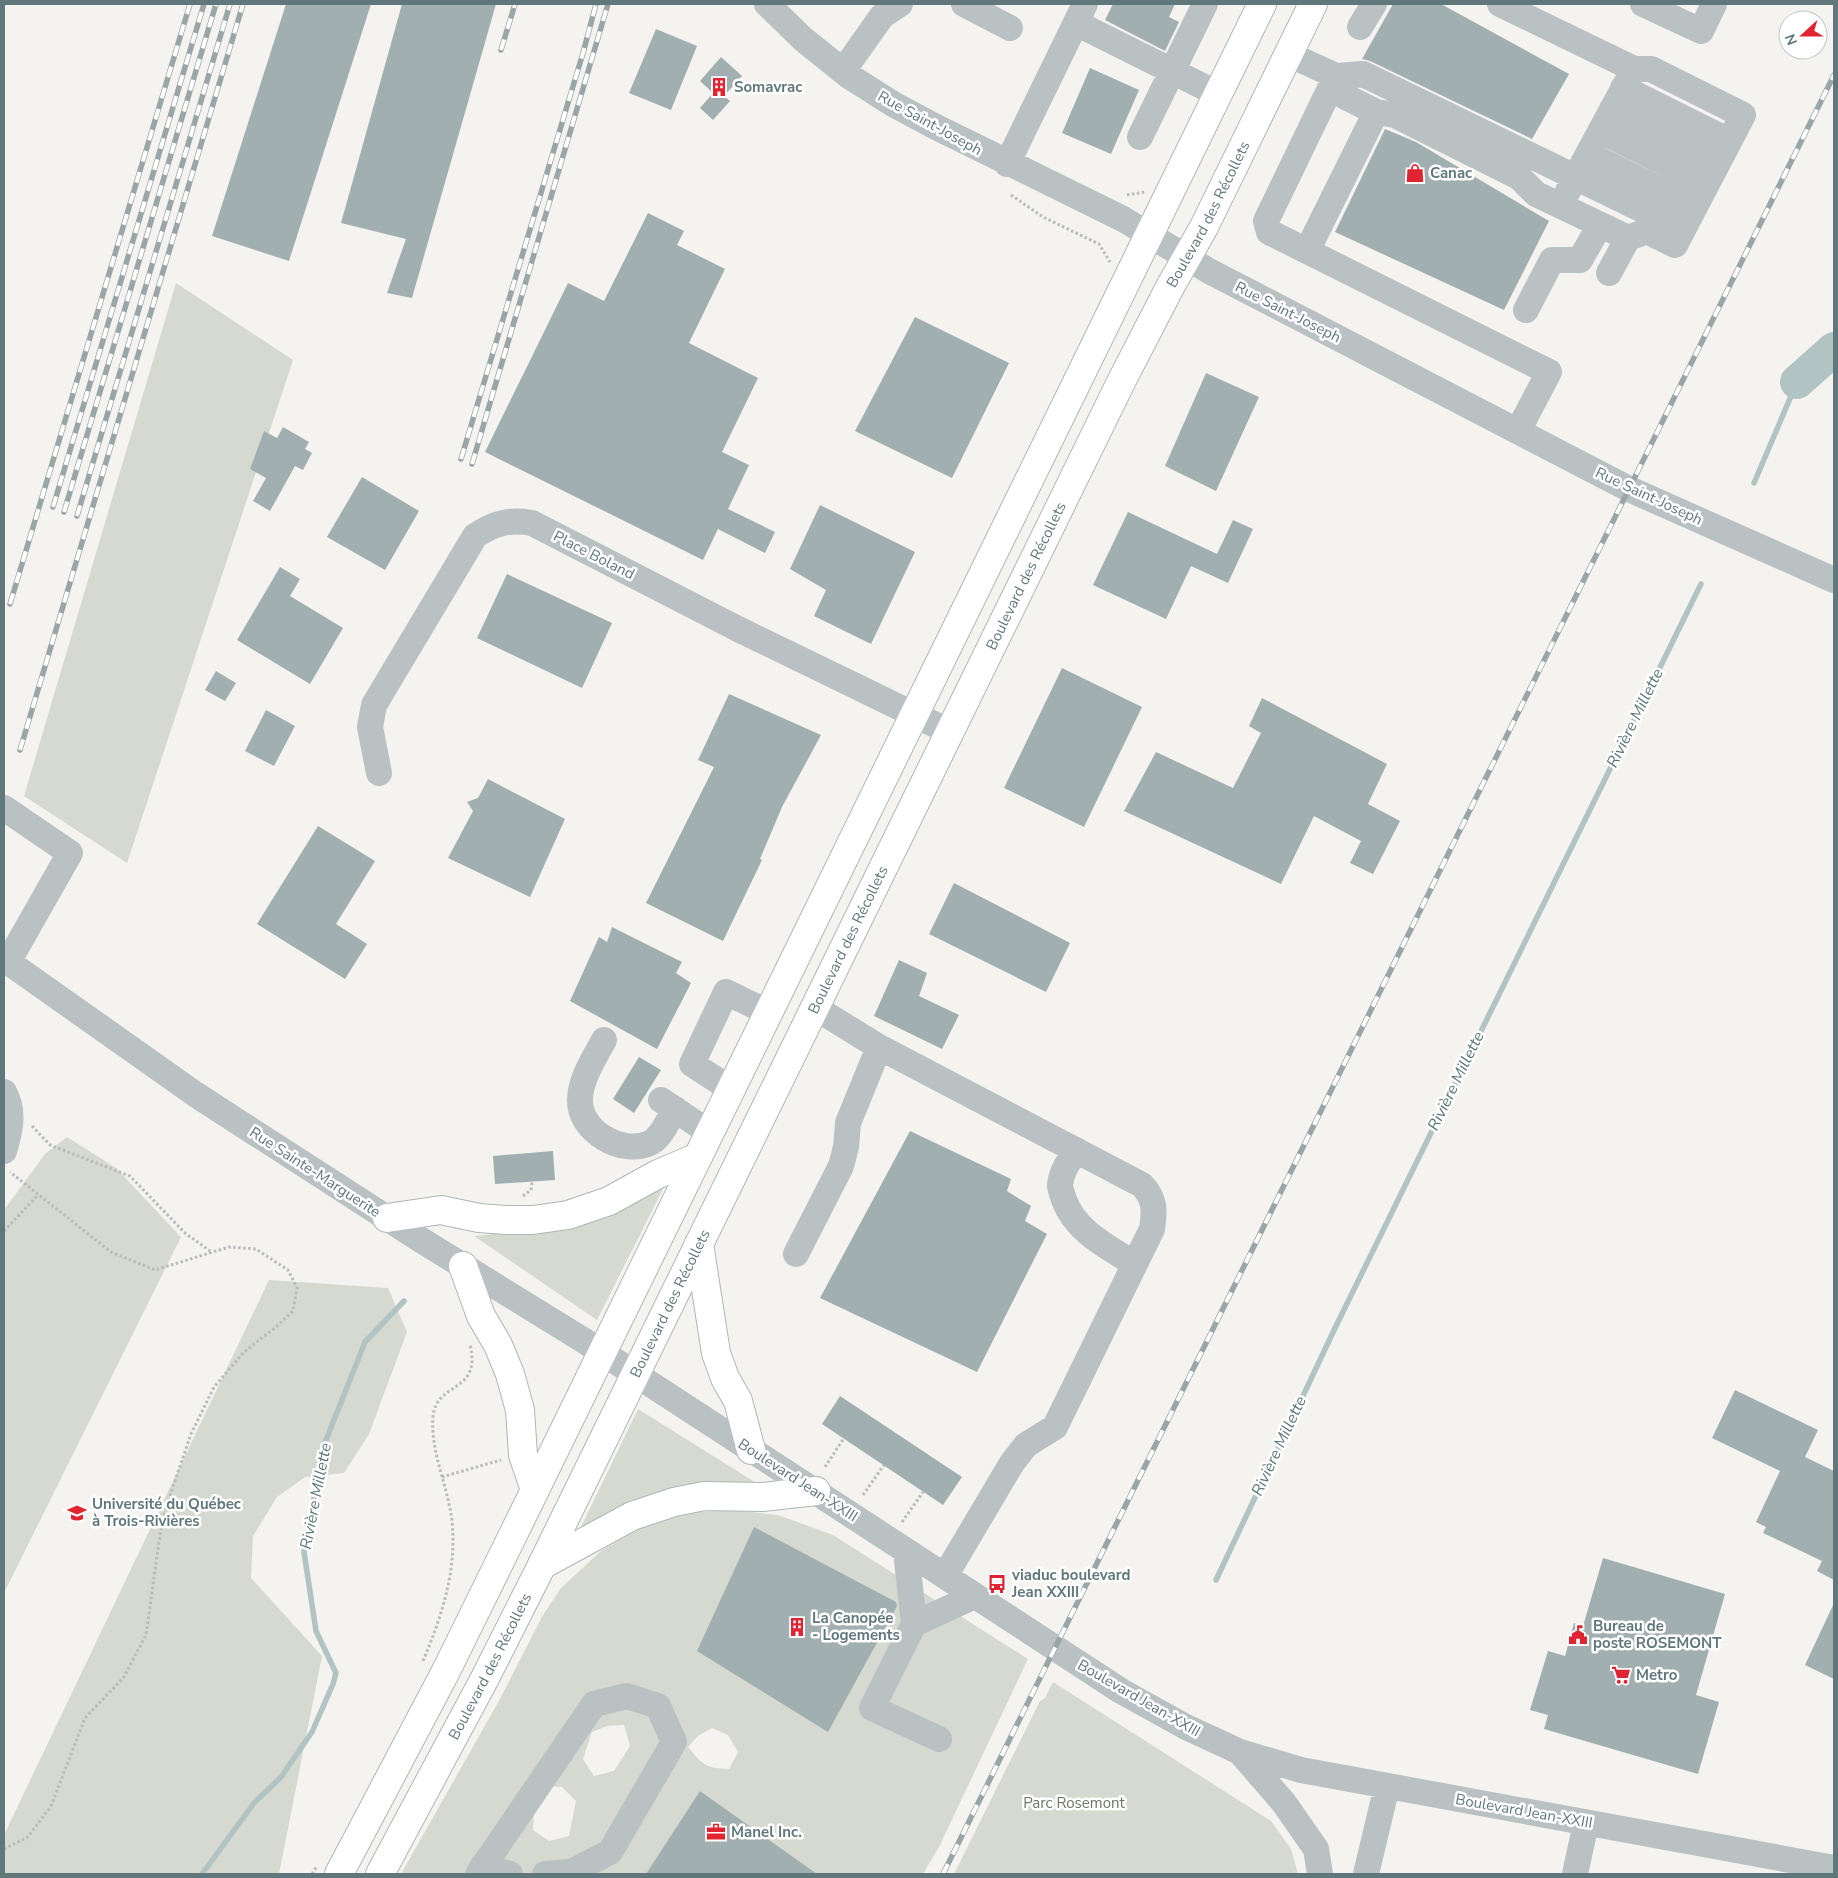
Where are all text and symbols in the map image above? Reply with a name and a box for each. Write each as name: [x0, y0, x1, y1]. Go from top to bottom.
north arrow: [1778, 10, 1828, 60]
text: N: [1781, 31, 1802, 48]
building icon: Somavrac: [708, 76, 730, 98]
place label: Somavrac: [734, 77, 802, 97]
street label: Rue Saint-Joseph: [874, 86, 986, 160]
street label: Boulevard des Récollets: [1162, 138, 1254, 291]
shop icon: Canac: [1404, 162, 1426, 184]
place label: Canac: [1430, 163, 1472, 183]
street label: Rue Saint-Joseph: [1232, 277, 1344, 347]
street label: Rue Saint-Joseph: [1592, 462, 1706, 530]
street label: Boulevard des Récollets: [981, 499, 1071, 653]
street label: Place Boland: [550, 526, 638, 584]
water label: Rivière Millette: [1601, 664, 1669, 771]
street label: Boulevard des Récollets: [803, 862, 893, 1017]
water label: Rivière Millette: [1422, 1027, 1490, 1134]
street label: Rue Sainte-Marguerite: [246, 1122, 384, 1222]
street label: Boulevard des Récollets: [625, 1226, 715, 1381]
water label: Rivière Millette: [1246, 1392, 1312, 1500]
street label: Boulevard Jean-XXIII: [734, 1434, 862, 1526]
water label: Rivière Millette: [295, 1440, 337, 1551]
place label: Université du Québec à Trois-Rivières: [92, 1494, 241, 1531]
school or university icon: Université du Québec à Trois-Rivières: [66, 1502, 88, 1524]
place label: viaduc boulevard Jean XXIII: [1011, 1565, 1131, 1602]
bus stop icon: viaduc boulevard Jean XXIII: [986, 1573, 1008, 1595]
street label: Boulevard des Récollets: [444, 1590, 536, 1743]
place label: La Canopée - Logements: [812, 1608, 900, 1645]
building icon: La Canopée - Logements: [786, 1616, 808, 1638]
place label: Bureau de poste ROSEMONT: [1593, 1616, 1722, 1653]
public building icon: Bureau de poste ROSEMONT: [1567, 1624, 1589, 1646]
street label: Boulevard Jean-XXIII: [1074, 1655, 1204, 1741]
supermarket icon: Metro: [1610, 1664, 1632, 1686]
place label: Metro: [1636, 1665, 1678, 1685]
street label: Boulevard Jean-XXIII: [1454, 1789, 1594, 1833]
park label: Parc Rosemont: [1023, 1793, 1125, 1813]
office icon: Manel Inc.: [705, 1821, 727, 1843]
place label: Manel Inc.: [731, 1822, 802, 1842]

